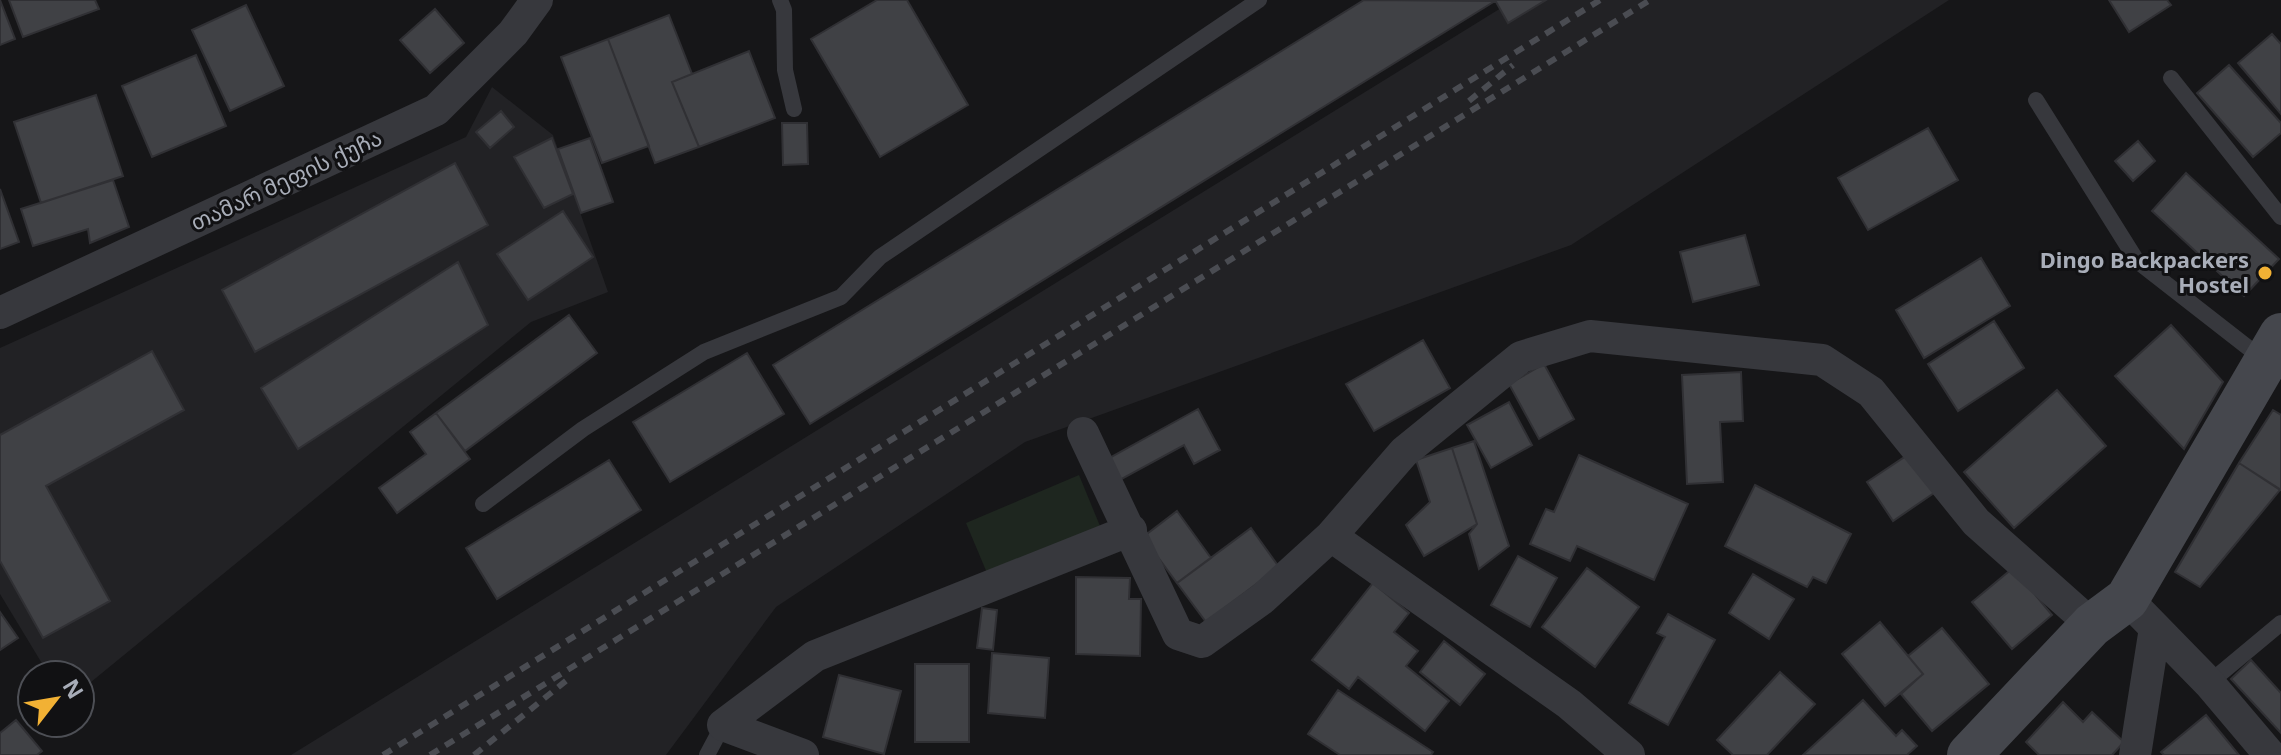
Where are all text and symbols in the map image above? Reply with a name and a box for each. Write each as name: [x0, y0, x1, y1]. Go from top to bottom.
street label: თამარ მეფის ქუჩა: [185, 122, 386, 237]
place label: Dingo Backpackers Hostel: [2040, 244, 2249, 299]
marker: Dingo Backpackers Hostel: [2256, 264, 2274, 282]
north arrow: [16, 659, 96, 739]
text: N: [57, 673, 91, 704]

